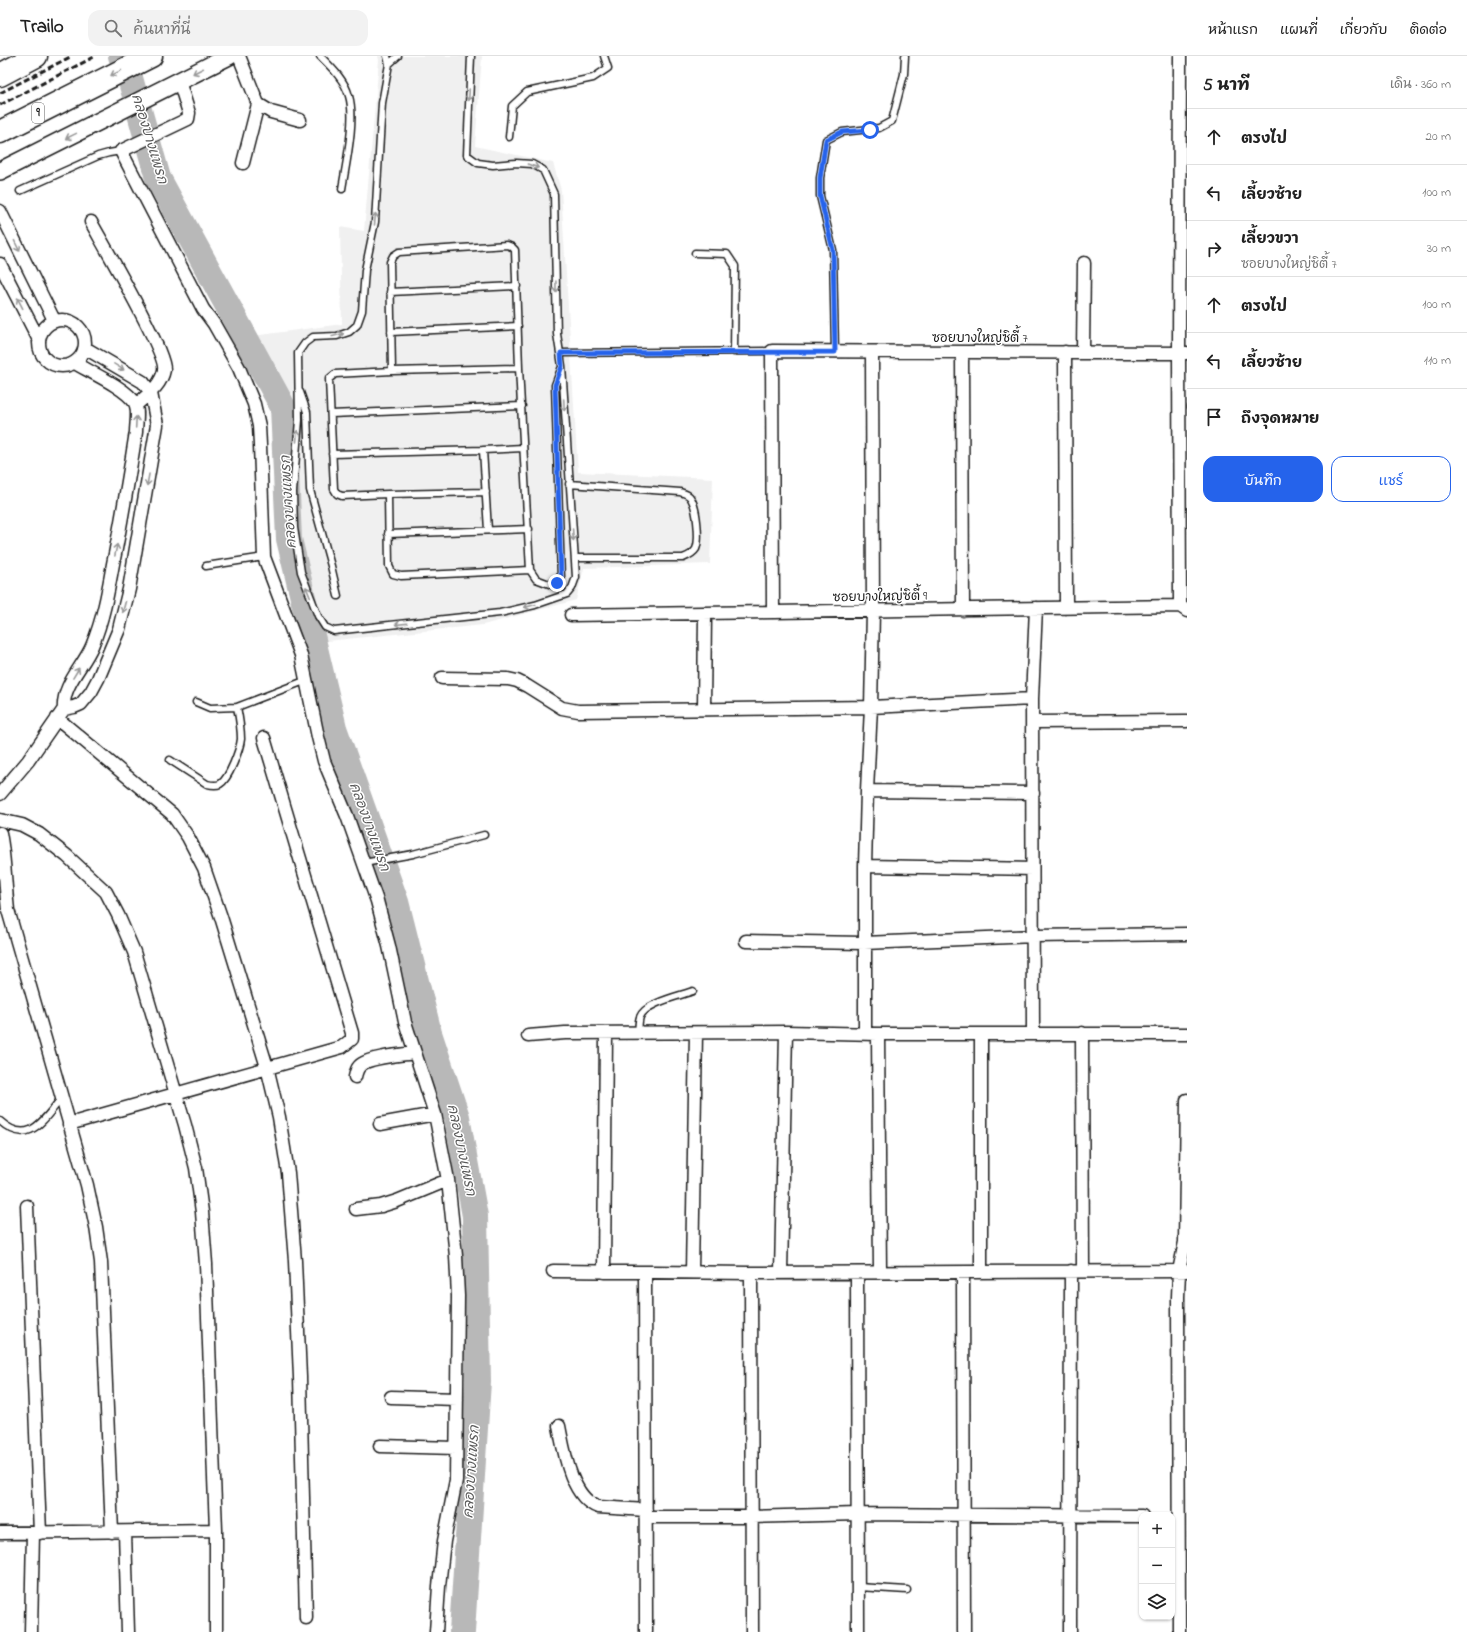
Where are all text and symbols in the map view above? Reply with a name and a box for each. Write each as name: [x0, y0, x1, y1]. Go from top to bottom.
search box: [88, 10, 368, 46]
text: Trailo: [20, 14, 64, 41]
icon: search: [102, 17, 124, 39]
text: ค้นหาที่นี่: [134, 19, 191, 41]
text: หน้าแรก: [1208, 20, 1258, 41]
text: แผนที่: [1280, 20, 1318, 41]
text: เกี่ยวกับ: [1340, 20, 1387, 41]
text: ติดต่อ: [1409, 20, 1447, 41]
one-way arrow: [192, 68, 204, 76]
one-way arrow: [110, 70, 122, 77]
text: 5 นาที: [1203, 73, 1250, 98]
text: เดิน · 360 m: [1390, 75, 1451, 94]
one-way arrow: [465, 88, 472, 101]
water label: คลองบางแพรก: [125, 91, 173, 187]
road number: 9: [32, 103, 44, 123]
route start: [861, 121, 879, 139]
icon: ahead: [1203, 126, 1225, 148]
text: 20 m: [1426, 127, 1451, 146]
text: ตรงไป: [1241, 128, 1287, 150]
one-way arrow: [65, 133, 77, 140]
one-way arrow: [527, 163, 540, 170]
icon: left: [1203, 182, 1225, 204]
text: 100 m: [1422, 183, 1451, 202]
text: เลี้ยวซ้าย: [1241, 184, 1302, 206]
one-way arrow: [371, 213, 379, 226]
text: เลี้ยวขวา: [1241, 228, 1299, 250]
icon: right: [1203, 238, 1225, 260]
one-way arrow: [14, 239, 21, 251]
text: 30 m: [1427, 239, 1451, 258]
text: ซอยบางใหญ่ซิตี้ 7: [1241, 255, 1337, 274]
one-way arrow: [553, 280, 560, 293]
icon: ahead: [1203, 294, 1225, 316]
text: 100 m: [1422, 295, 1451, 314]
text: ตรงไป: [1241, 296, 1287, 318]
one-way arrow: [16, 298, 24, 310]
street label: ซอยบางใหญ่ซิตี้ 7: [932, 325, 1029, 348]
one-way arrow: [331, 331, 344, 338]
icon: left: [1203, 350, 1225, 372]
text: 110 m: [1424, 351, 1451, 370]
text: เลี้ยวซ้าย: [1241, 352, 1302, 374]
one-way arrow: [113, 363, 125, 371]
one-way arrow: [560, 398, 568, 411]
icon: arrive: [1203, 406, 1225, 428]
text: ถึงจุดหมาย: [1241, 408, 1319, 430]
one-way arrow: [132, 416, 140, 429]
one-way arrow: [294, 430, 301, 443]
water label: คลองบางแพรก: [275, 454, 303, 549]
button: บันทึก: [1203, 456, 1323, 502]
button: แชร์: [1331, 456, 1451, 502]
one-way arrow: [144, 473, 152, 486]
one-way arrow: [569, 528, 576, 541]
one-way arrow: [112, 544, 120, 557]
route end: [548, 574, 566, 592]
street label: ซอยบางใหญ่ซิตี้ 9: [833, 583, 927, 607]
one-way arrow: [304, 586, 312, 598]
one-way arrow: [120, 601, 127, 614]
one-way arrow: [523, 603, 536, 611]
one-way arrow: [395, 621, 408, 628]
one-way arrow: [73, 667, 81, 679]
water label: คลองบางแพรก: [343, 780, 395, 875]
water label: คลองบางแพรก: [441, 1102, 481, 1199]
water label: คลองบางแพรก: [458, 1424, 486, 1519]
map controls: [1139, 1512, 1175, 1620]
button: +: [1139, 1512, 1175, 1548]
button: −: [1139, 1548, 1175, 1584]
button: layers: [1139, 1584, 1175, 1620]

